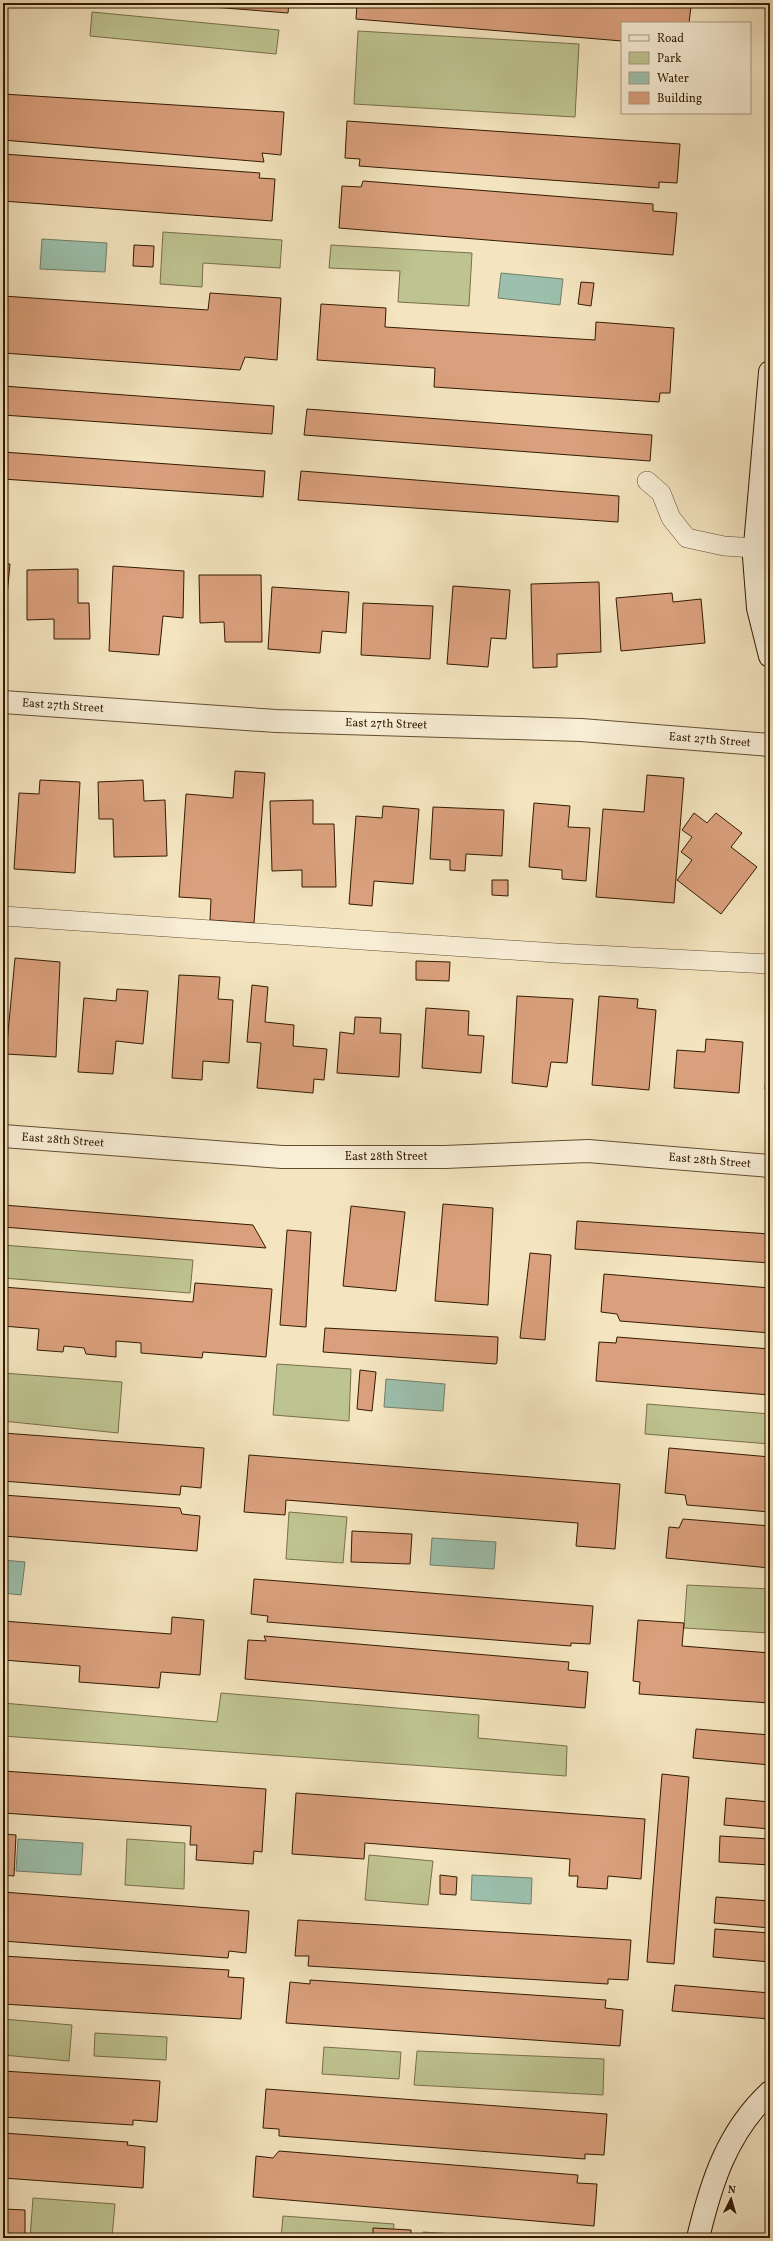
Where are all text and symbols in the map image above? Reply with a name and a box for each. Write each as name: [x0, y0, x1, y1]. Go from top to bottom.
legend: [621, 22, 751, 114]
text: Road: [657, 31, 684, 47]
text: Park: [657, 51, 682, 67]
text: Water: [657, 71, 689, 87]
text: Building: [657, 91, 702, 107]
street label: East 27th Street: [21, 695, 104, 717]
street label: East 27th Street: [345, 715, 428, 733]
street label: East 27th Street: [668, 729, 751, 751]
street label: East 28th Street: [21, 1129, 105, 1152]
street label: East 28th Street: [345, 1149, 428, 1165]
street label: East 28th Street: [668, 1150, 752, 1172]
north arrow: [711, 2179, 751, 2219]
text: N: [727, 2183, 736, 2198]

